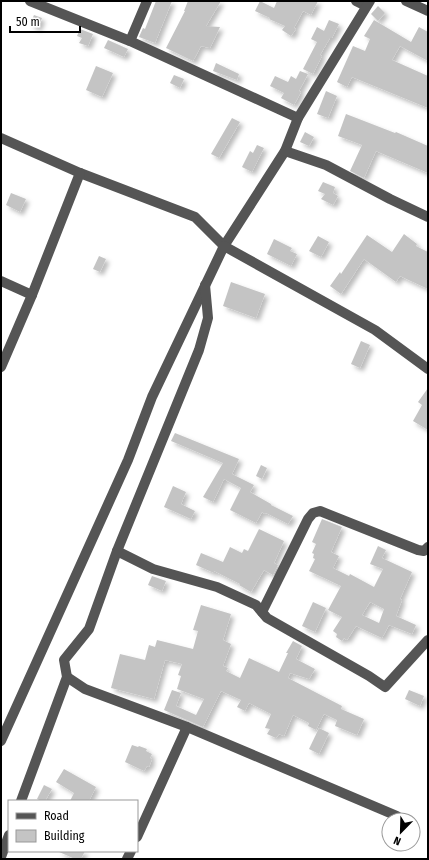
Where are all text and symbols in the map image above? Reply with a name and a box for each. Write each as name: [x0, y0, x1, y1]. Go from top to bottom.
scale bar: [10, 8, 80, 34]
text: 50 m: [16, 15, 40, 29]
legend: [8, 800, 138, 852]
text: Road: [44, 809, 69, 823]
north arrow: [381, 812, 421, 852]
text: Building: [44, 829, 85, 843]
text: N: [392, 833, 403, 848]

